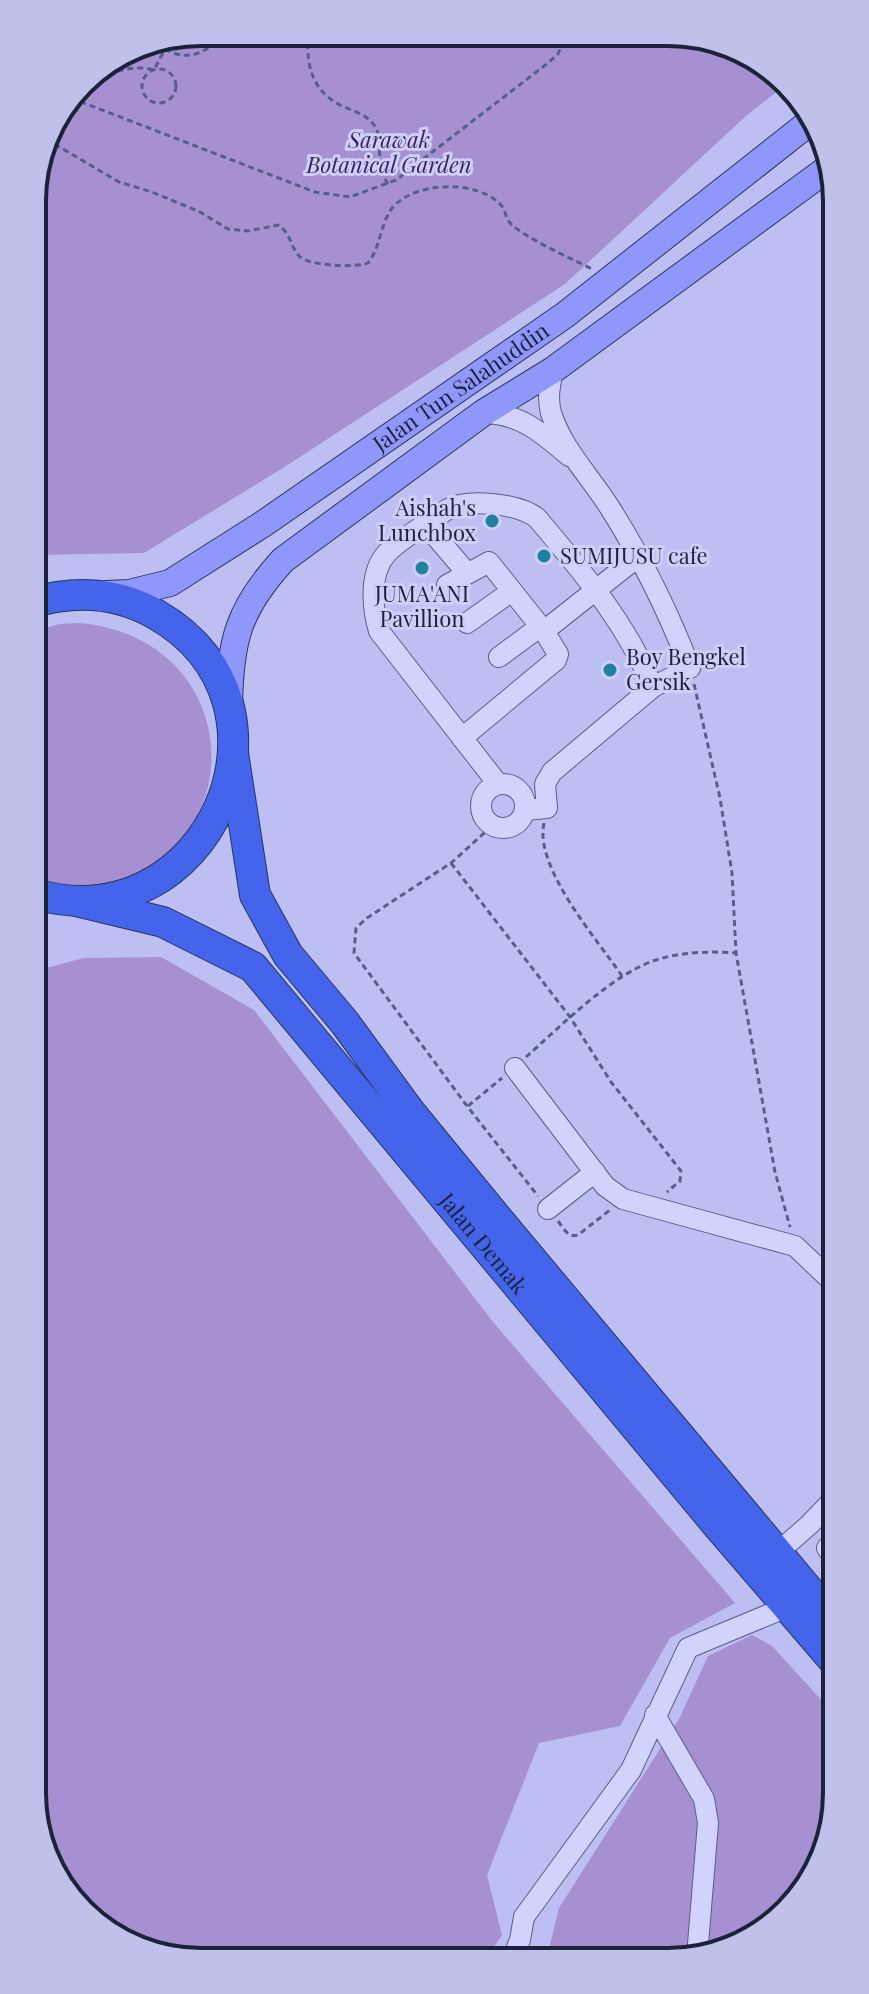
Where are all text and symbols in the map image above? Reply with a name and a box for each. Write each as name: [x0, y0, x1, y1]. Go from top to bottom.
park label: Sarawak Botanical Garden: [306, 124, 471, 179]
street label: Jalan Tun Salahuddin: [366, 315, 554, 458]
place label: Aishah's Lunchbox: [378, 492, 477, 547]
marker: Aishah's Lunchbox: [483, 512, 501, 530]
place label: SUMIJUSU cafe: [560, 540, 708, 570]
marker: SUMIJUSU cafe: [535, 547, 553, 565]
marker: JUMA'ANI Pavillion: [413, 559, 431, 577]
place label: JUMA'ANI Pavillion: [374, 578, 469, 633]
place label: Boy Bengkel Gersik: [626, 641, 746, 696]
marker: Boy Bengkel Gersik: [601, 661, 619, 679]
street label: Jalan Demak: [432, 1185, 535, 1300]

